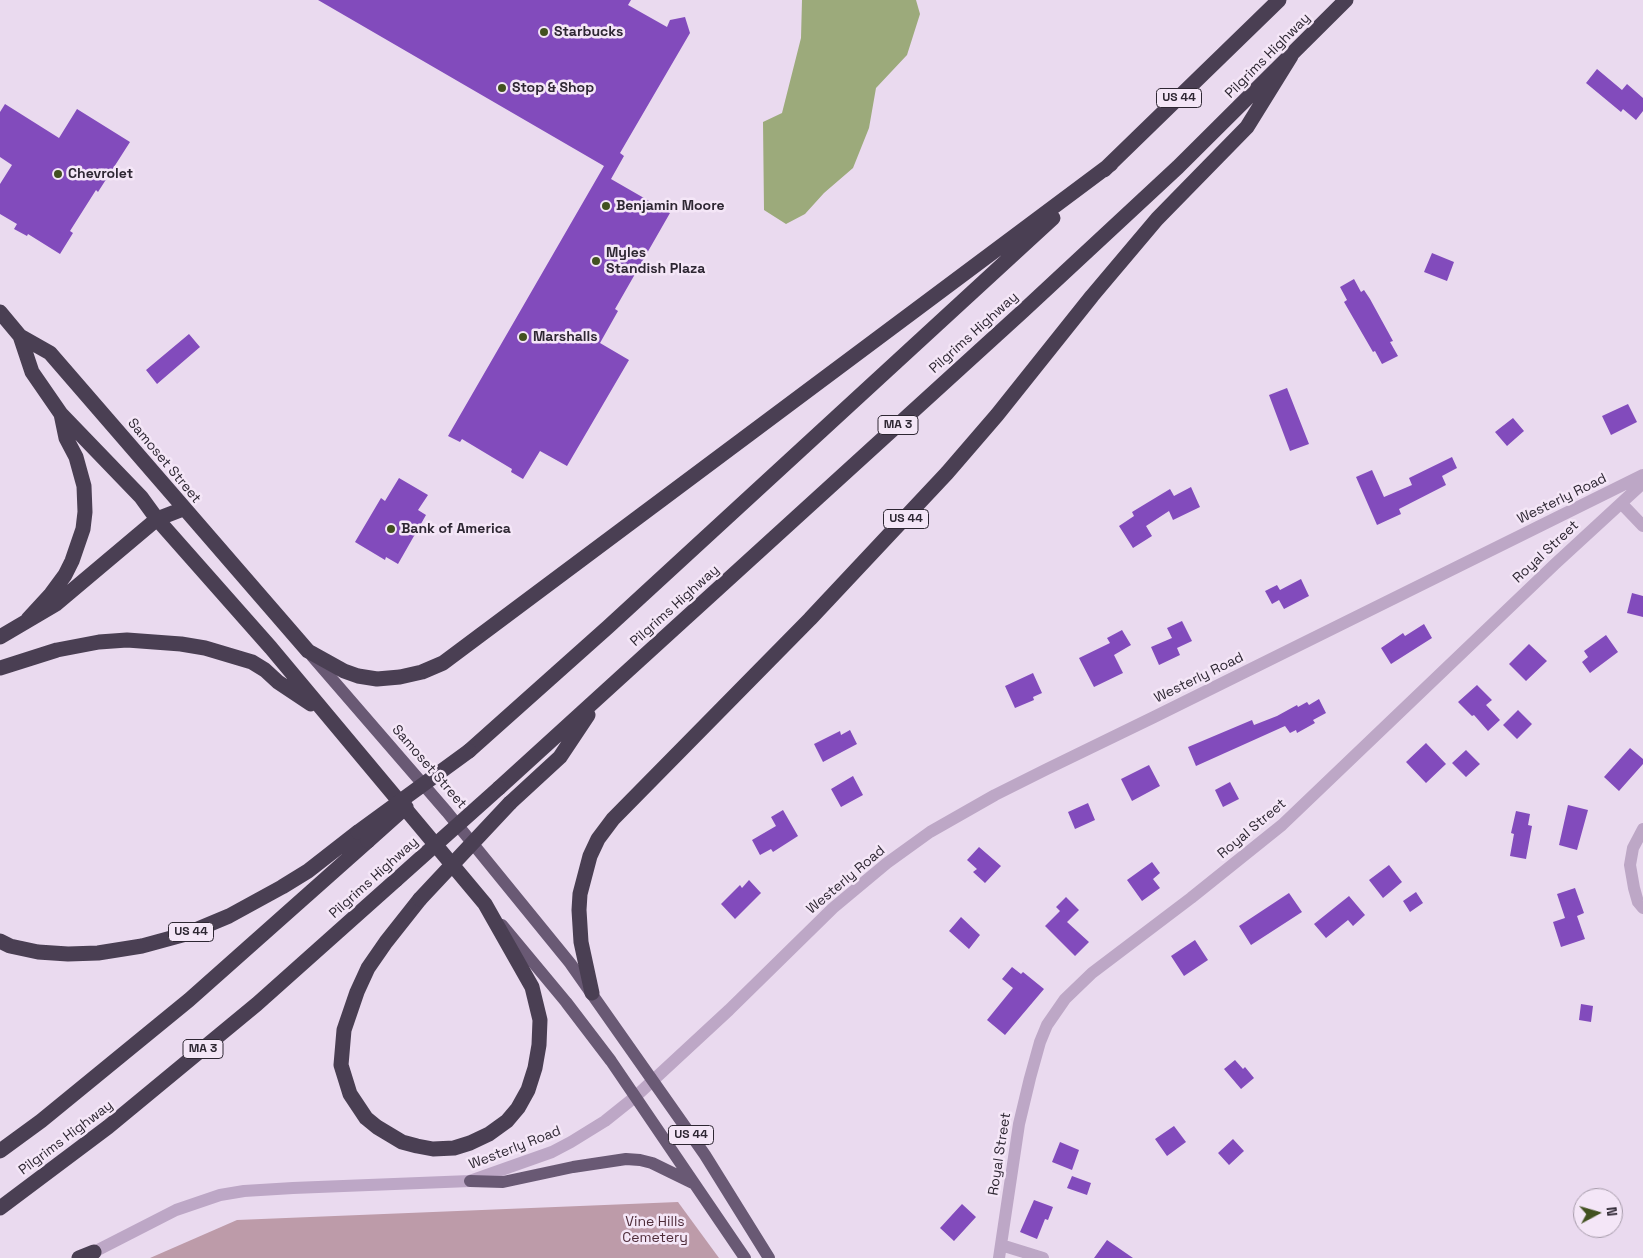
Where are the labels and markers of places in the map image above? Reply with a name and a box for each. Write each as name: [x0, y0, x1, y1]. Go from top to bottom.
place label: Starbucks: [554, 24, 623, 40]
marker: Starbucks: [538, 26, 550, 38]
place label: Stop & Shop: [512, 80, 594, 96]
marker: Stop & Shop: [496, 82, 508, 94]
place label: Chevrolet: [68, 166, 133, 182]
marker: Chevrolet: [52, 168, 64, 180]
place label: Benjamin Moore: [616, 198, 725, 214]
marker: Benjamin Moore: [600, 200, 612, 212]
place label: Myles Standish Plaza: [606, 245, 705, 278]
marker: Myles Standish Plaza: [590, 255, 602, 267]
place label: Marshalls: [533, 329, 598, 345]
marker: Marshalls: [517, 331, 529, 343]
place label: Bank of America: [401, 521, 511, 537]
marker: Bank of America: [385, 523, 397, 535]

